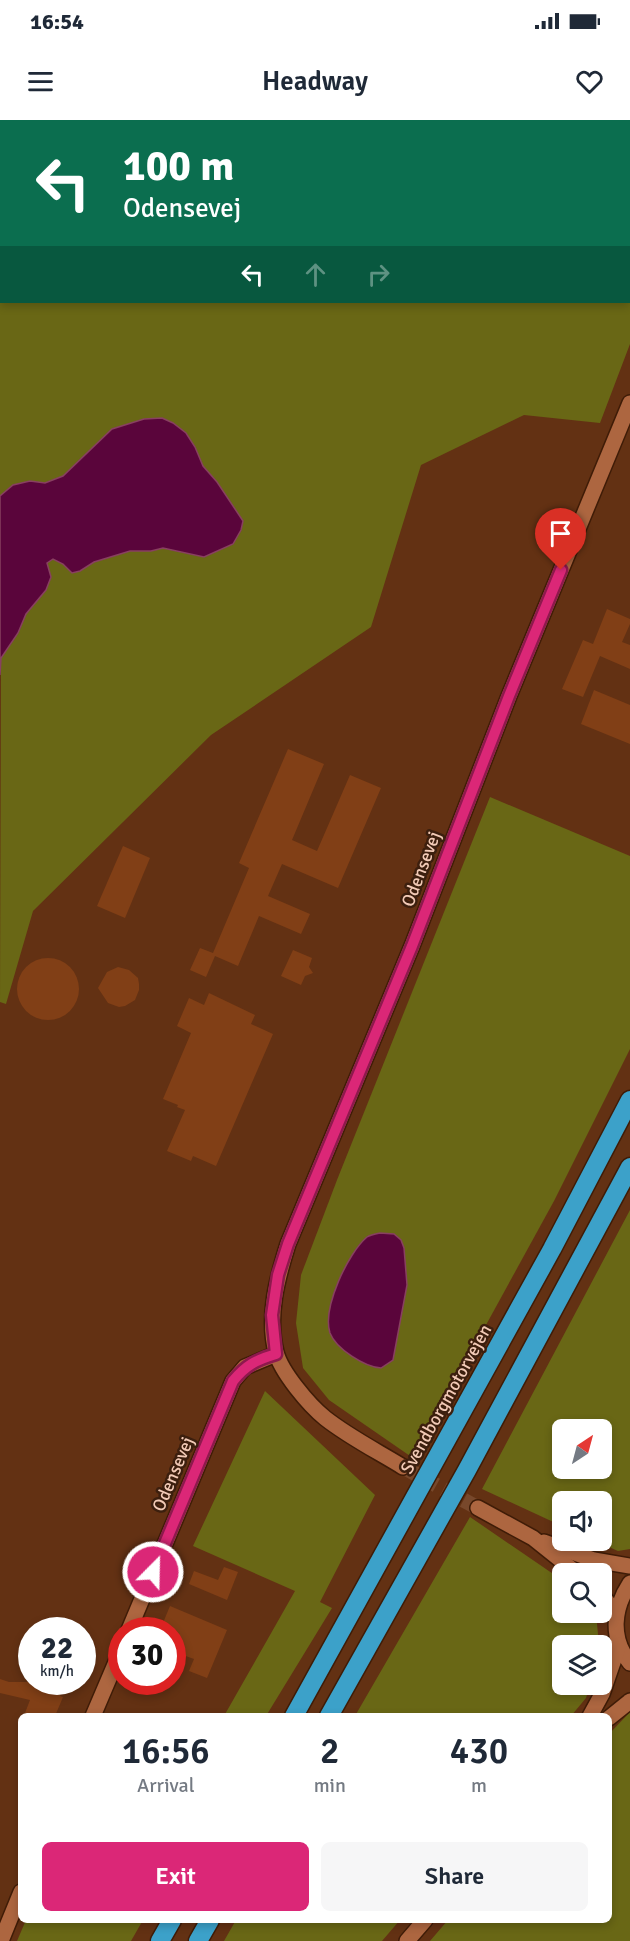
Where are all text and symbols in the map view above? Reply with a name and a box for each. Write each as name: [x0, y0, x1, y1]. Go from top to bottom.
text: 16:54: [30, 8, 84, 35]
icon: menu: [24, 65, 57, 98]
text: Headway: [262, 65, 368, 98]
icon: heart: [573, 65, 606, 98]
text: 100 m: [123, 141, 234, 192]
icon: left: [24, 144, 102, 222]
text: Odensevej: [123, 192, 241, 225]
icon: left: [236, 258, 269, 291]
icon: ahead: [299, 258, 332, 291]
icon: right: [362, 258, 395, 291]
pin: [535, 508, 586, 570]
icon: arrive: [544, 517, 577, 550]
street label: Odensevej: [397, 828, 445, 910]
street label: Svendborgmotorvejen: [396, 1320, 496, 1478]
north arrow: [552, 1419, 612, 1479]
map controls: [552, 1419, 612, 1695]
street label: Odensevej: [147, 1433, 199, 1515]
button: sound: [552, 1491, 612, 1551]
position arrow: [121, 1540, 185, 1604]
button: search: [552, 1563, 612, 1623]
speed limit sign: 30: [108, 1617, 186, 1695]
text: 22: [41, 1630, 73, 1667]
button: layers: [552, 1635, 612, 1695]
text: km/h: [40, 1662, 74, 1680]
text: 16:56: [122, 1729, 210, 1774]
text: 2: [320, 1729, 340, 1774]
text: 430: [450, 1729, 508, 1774]
text: Arrival: [137, 1773, 195, 1798]
text: min: [314, 1773, 346, 1798]
text: m: [471, 1773, 487, 1798]
button: Exit: [42, 1842, 309, 1911]
button: Share: [321, 1842, 588, 1911]

